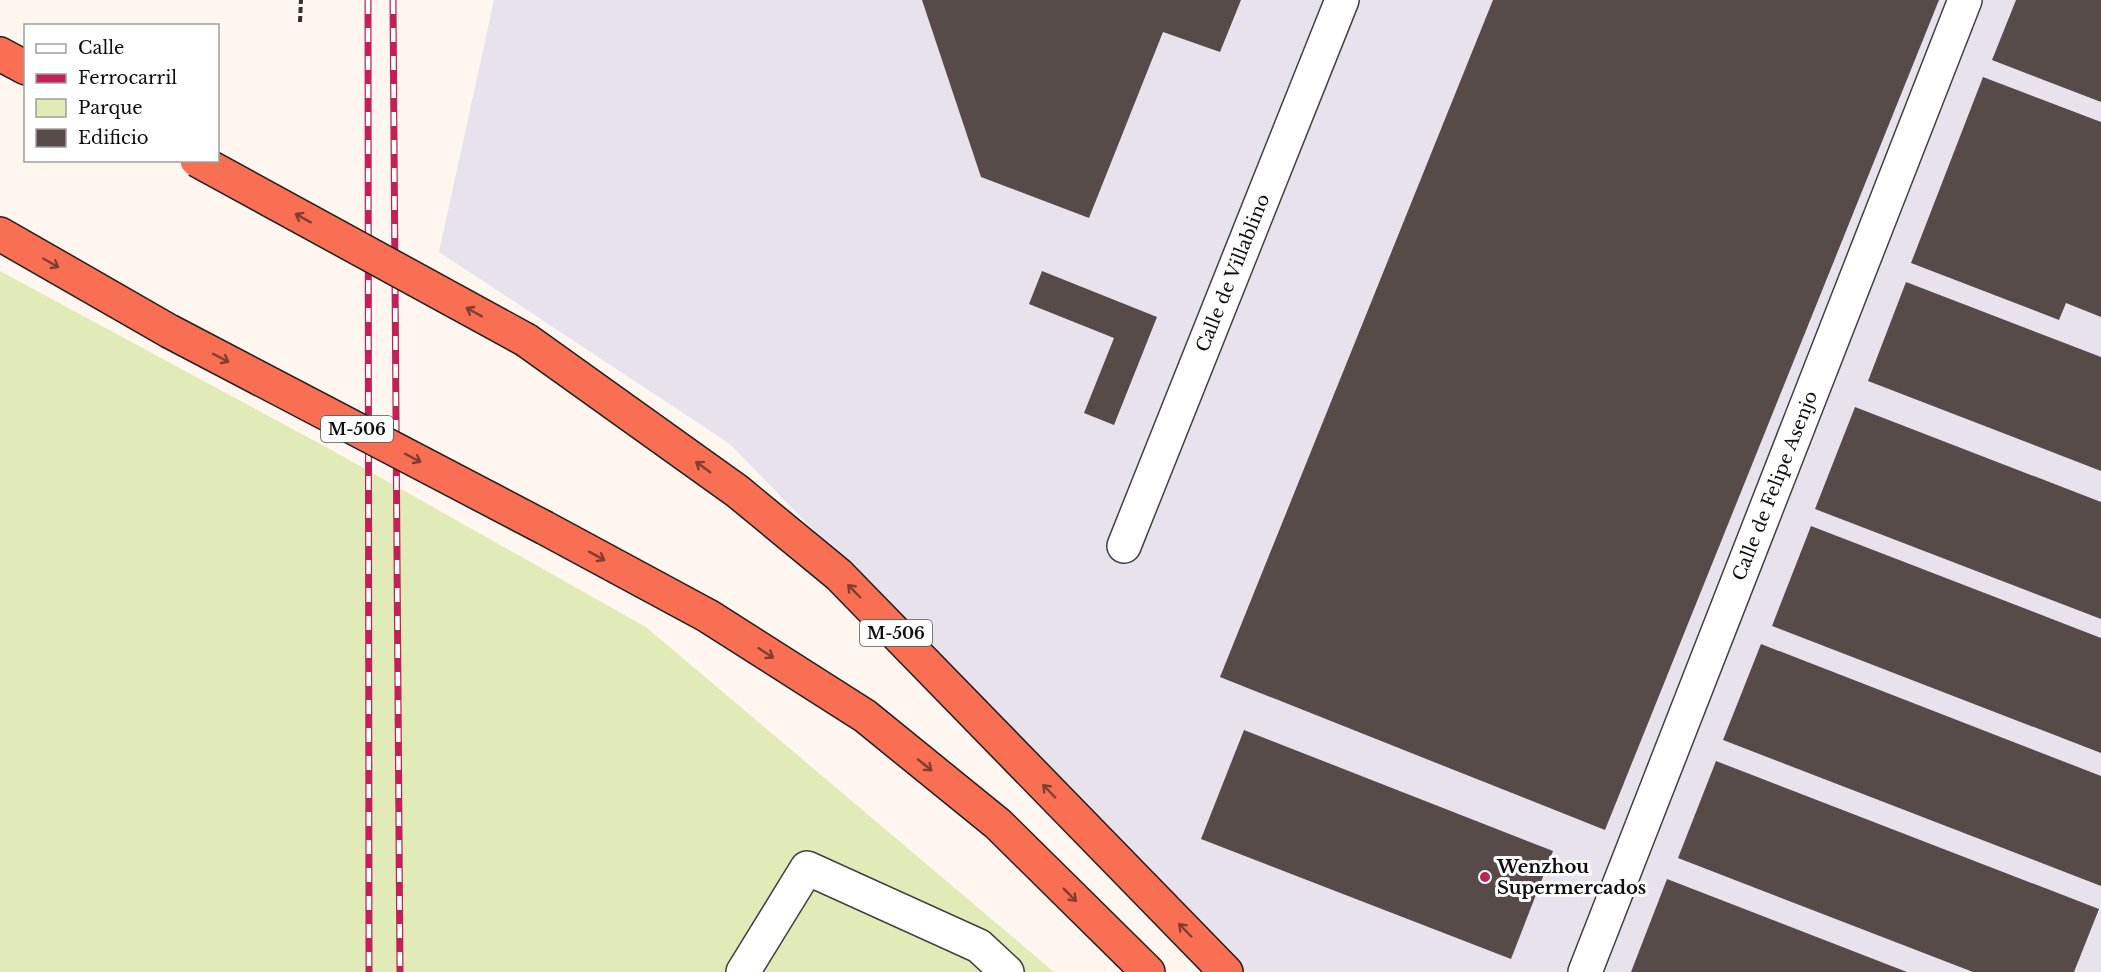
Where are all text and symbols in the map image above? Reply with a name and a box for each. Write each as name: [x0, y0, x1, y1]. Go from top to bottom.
legend: [24, 24, 219, 162]
text: Calle: [78, 37, 124, 59]
text: Ferrocarril: [78, 67, 177, 89]
text: Parque: [78, 97, 143, 119]
text: Edificio: [78, 127, 149, 149]
street label: Calle de Villablino: [1192, 191, 1274, 355]
one-way arrow: [295, 212, 312, 224]
one-way arrow: [42, 258, 59, 270]
one-way arrow: [466, 306, 484, 317]
one-way arrow: [212, 353, 230, 365]
street label: Calle de Felipe Asenjo: [1728, 388, 1822, 584]
road number: M-506: [321, 416, 393, 442]
one-way arrow: [403, 453, 421, 464]
one-way arrow: [696, 461, 712, 474]
one-way arrow: [588, 550, 605, 562]
one-way arrow: [847, 583, 861, 598]
road number: M-506: [860, 620, 932, 646]
one-way arrow: [757, 647, 773, 659]
one-way arrow: [917, 758, 933, 771]
one-way arrow: [1042, 783, 1056, 798]
place label: Wenzhou Supermercados: [1496, 856, 1646, 899]
marker: Wenzhou Supermercados: [1478, 870, 1492, 884]
one-way arrow: [1062, 888, 1077, 902]
one-way arrow: [1178, 923, 1192, 938]

